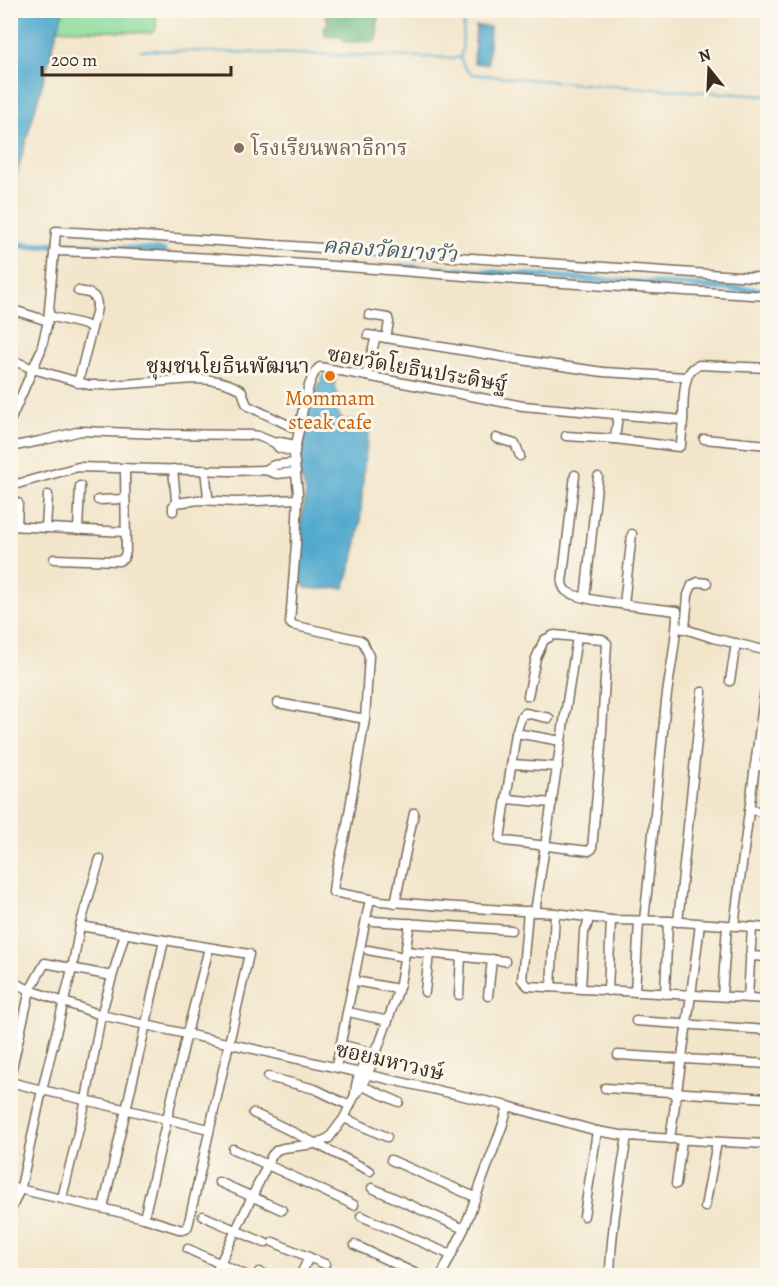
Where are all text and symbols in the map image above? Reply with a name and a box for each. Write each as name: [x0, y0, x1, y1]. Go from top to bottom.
scale bar: [42, 39, 231, 77]
north arrow: [679, 39, 739, 99]
text: N: [696, 43, 714, 68]
text: 200 m: [51, 48, 97, 72]
place label: โรงเรียนพลาธิการ: [250, 133, 408, 162]
marker: โรงเรียนพลาธิการ: [232, 141, 246, 155]
water label: คลองวัดบางวัว: [322, 230, 459, 270]
street label: ซอยวัดโยธินประดิษฐ์: [325, 338, 509, 399]
district label: ชุมชนโยธินพัฒนา: [146, 351, 310, 381]
marker: Mommam steak cafe: [323, 369, 337, 383]
place label: Mommam steak cafe: [285, 384, 375, 436]
street label: ซอยมหาวงษ์: [333, 1035, 448, 1087]

